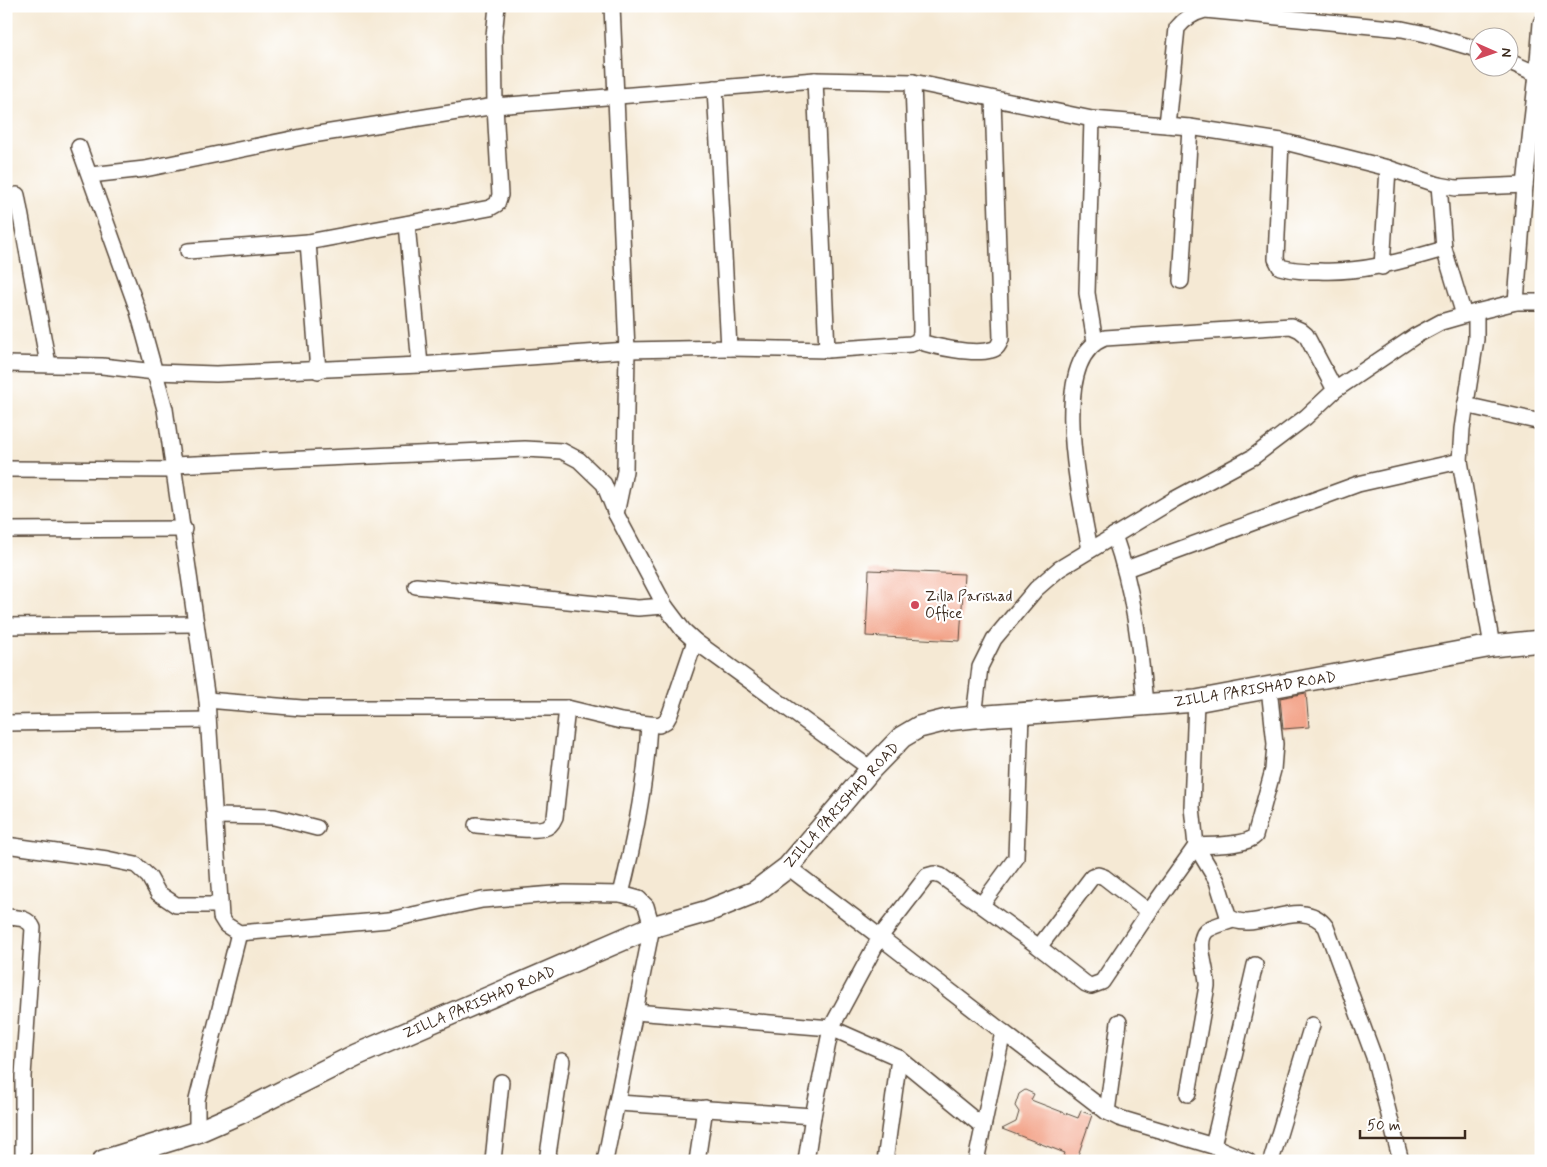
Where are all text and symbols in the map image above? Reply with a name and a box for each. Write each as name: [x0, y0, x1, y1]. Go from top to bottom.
north arrow: [1470, 28, 1520, 78]
text: N: [1497, 47, 1515, 57]
place label: Zilla Parishad Office: [925, 587, 1013, 624]
marker: Zilla Parishad Office: [909, 599, 921, 611]
street label: ZILLA PARISHAD ROAD: [1173, 667, 1338, 713]
street label: ZILLA PARISHAD ROAD: [779, 738, 904, 873]
street label: ZILLA PARISHAD ROAD: [400, 962, 559, 1044]
scale bar: [1360, 1107, 1464, 1139]
text: 50 m: [1367, 1116, 1401, 1136]

